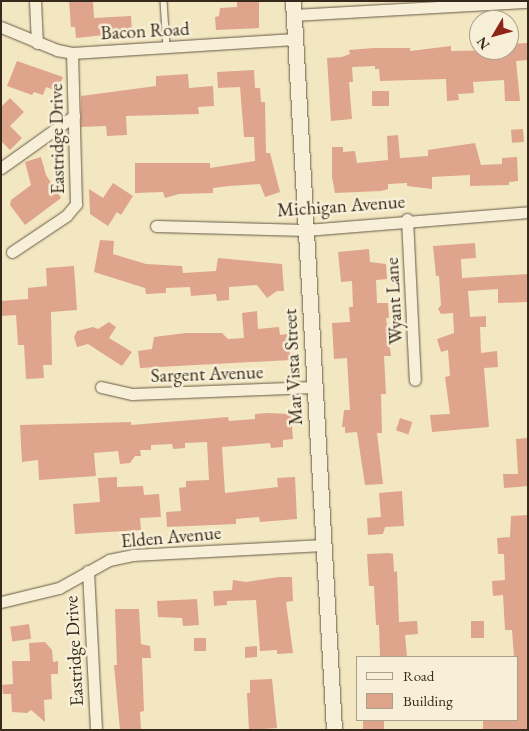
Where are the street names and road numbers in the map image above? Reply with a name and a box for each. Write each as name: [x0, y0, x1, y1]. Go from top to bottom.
street label: Bacon Road: [100, 17, 190, 45]
street label: Eastridge Drive: [45, 84, 69, 194]
street label: Michigan Avenue: [276, 190, 406, 222]
street label: Wyant Lane: [380, 257, 408, 345]
street label: Mar Vista Street: [279, 308, 307, 426]
street label: Sargent Avenue: [150, 361, 264, 387]
street label: Elden Avenue: [120, 521, 222, 553]
street label: Eastridge Drive: [60, 595, 88, 707]

